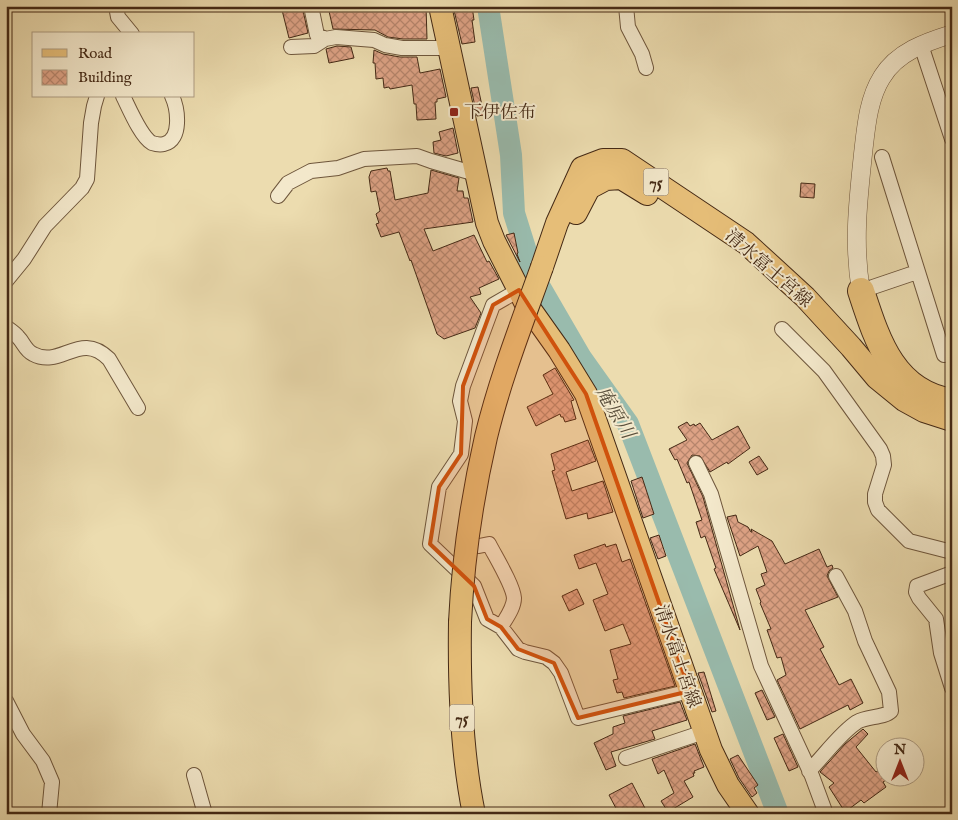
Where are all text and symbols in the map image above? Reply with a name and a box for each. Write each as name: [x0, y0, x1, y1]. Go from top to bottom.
legend: [32, 32, 195, 98]
text: Road: [78, 44, 113, 63]
text: Building: [78, 68, 133, 87]
place label: 下伊佐布: [464, 102, 536, 125]
marker: 下伊佐布: [448, 106, 460, 118]
road number: 75: [644, 168, 668, 196]
street label: 清水富士宮線: [720, 225, 816, 313]
water label: 庵原川: [589, 382, 640, 445]
street label: 清水富士宮線: [648, 602, 705, 711]
road number: 75: [450, 704, 474, 731]
north arrow: [876, 738, 926, 788]
text: N: [893, 741, 906, 759]

